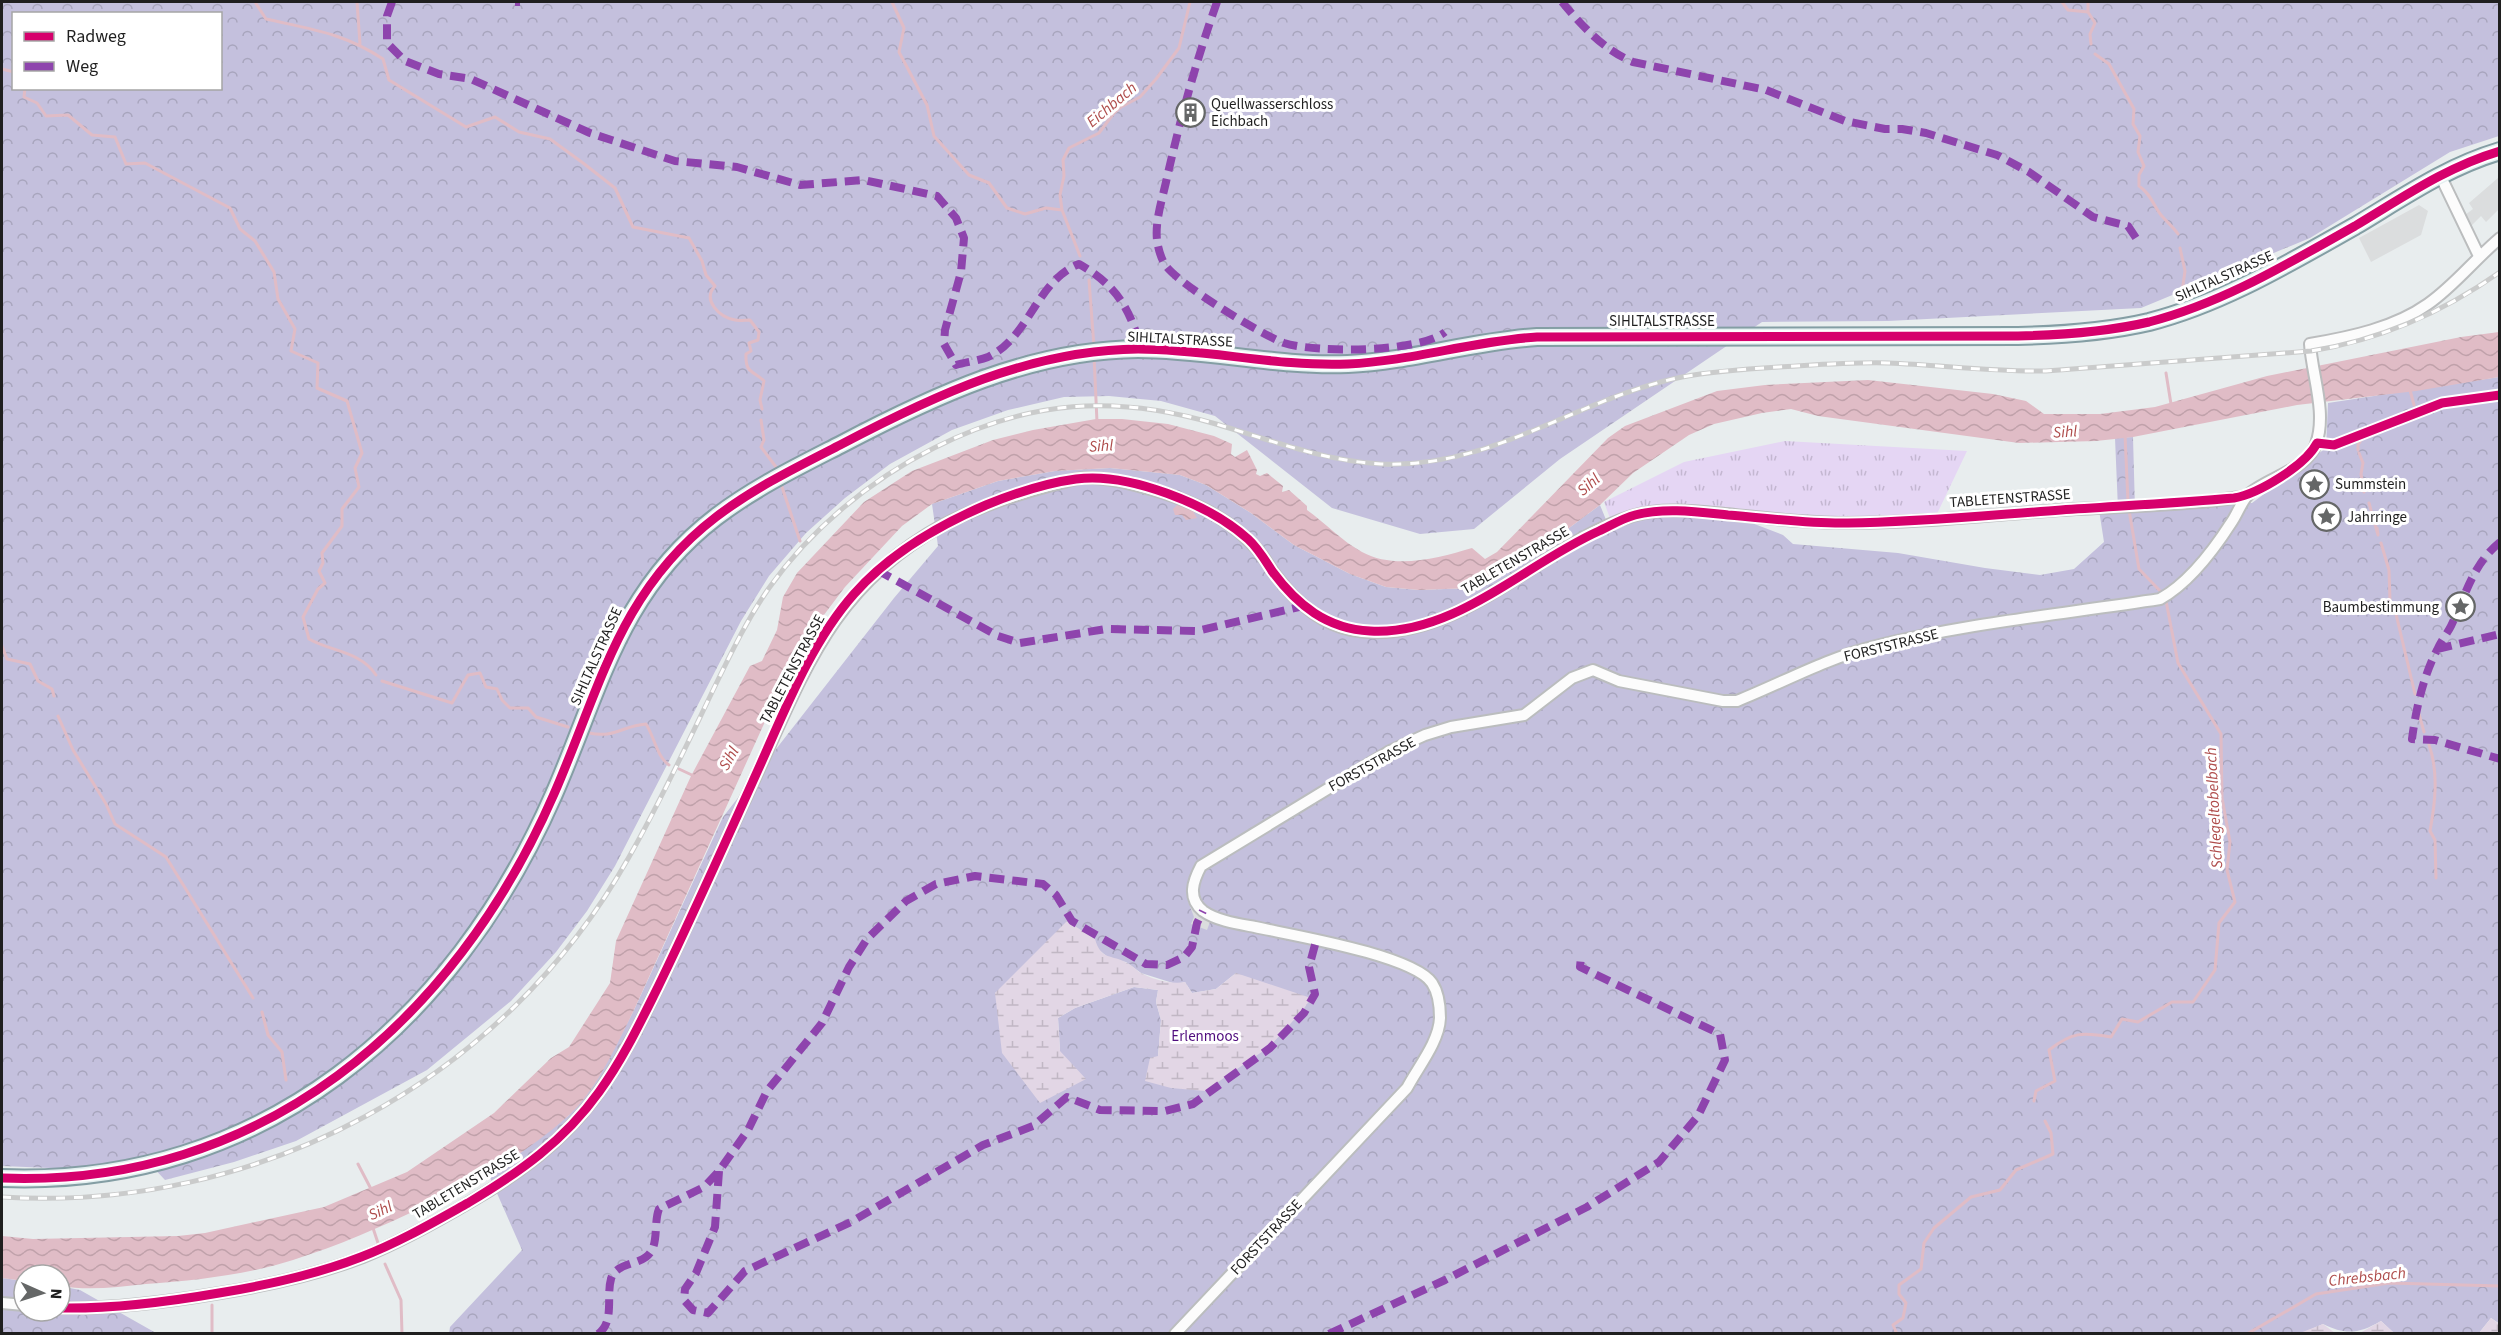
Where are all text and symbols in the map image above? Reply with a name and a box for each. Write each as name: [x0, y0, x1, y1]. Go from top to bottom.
legend: [12, 12, 222, 90]
text: Radweg: [66, 24, 126, 49]
text: Weg: [66, 54, 98, 79]
water label: Eichbach: [1082, 77, 1142, 132]
place label: Quellwasserschloss Eichbach: [1211, 94, 1333, 132]
building icon: Quellwasserschloss Eichbach: [1174, 97, 1206, 129]
street label: SIHLTALSTRASSE: [2172, 245, 2277, 308]
street label: SIHLTALSTRASSE: [1609, 311, 1715, 332]
street label: SIHLTALSTRASSE: [1127, 326, 1233, 353]
water label: Sihl: [2052, 420, 2078, 444]
water label: Sihl: [1088, 434, 1114, 458]
water label: Sihl: [1572, 468, 1605, 501]
place icon: Summstein: [2298, 468, 2330, 500]
place label: Summstein: [2335, 474, 2406, 495]
street label: TABLETENSTRASSE: [1949, 484, 2071, 513]
place icon: Jahrringe: [2310, 501, 2342, 533]
place label: Jahrringe: [2347, 507, 2407, 528]
street label: TABLETENSTRASSE: [1457, 521, 1573, 600]
place icon: Baumbestimmung: [2444, 591, 2476, 623]
place label: Baumbestimmung: [2323, 597, 2439, 618]
street label: SIHLTALSTRASSE: [565, 603, 628, 709]
street label: TABLETENSTRASSE: [755, 611, 830, 728]
street label: FORSTSTRASSE: [1842, 624, 1941, 667]
street label: FORSTSTRASSE: [1325, 732, 1420, 797]
water label: Sihl: [713, 742, 744, 774]
water label: Schlegeltobelbach: [2200, 747, 2228, 869]
park label: Erlenmoos: [1171, 1026, 1239, 1047]
street label: TABLETENSTRASSE: [409, 1144, 524, 1225]
street label: FORSTSTRASSE: [1226, 1195, 1307, 1280]
water label: Sihl: [365, 1196, 396, 1226]
water label: Chrebsbach: [2327, 1262, 2407, 1292]
north arrow: [12, 1263, 72, 1323]
text: N: [45, 1288, 67, 1300]

